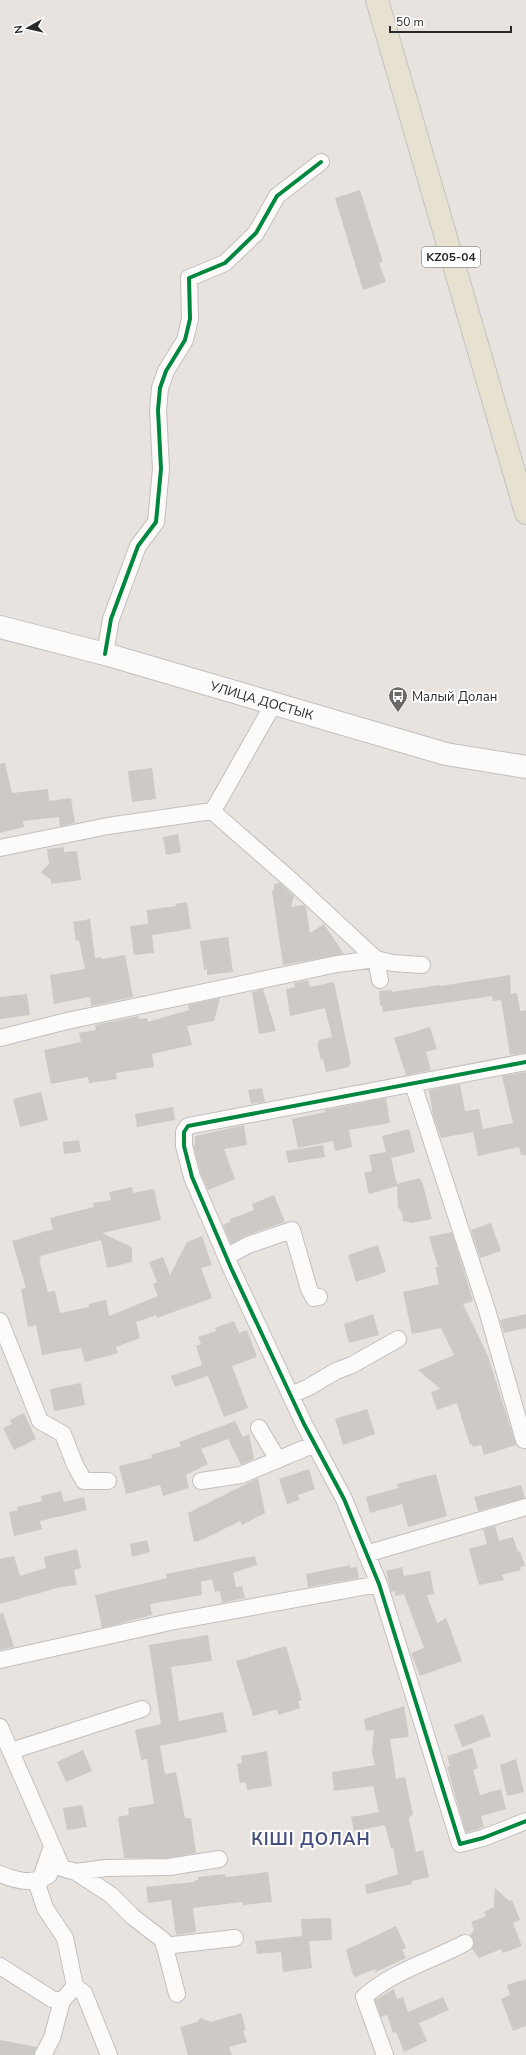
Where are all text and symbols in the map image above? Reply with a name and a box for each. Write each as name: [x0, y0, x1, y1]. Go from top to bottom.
north arrow: [8, 8, 48, 48]
scale bar: [390, 8, 511, 34]
text: 50 m: [396, 14, 424, 30]
text: N: [11, 24, 27, 34]
road number: KZ05-04: [422, 247, 480, 267]
street label: УЛИЦА ДОСТЫК: [207, 677, 316, 725]
bus stop icon: Малый Долан: [387, 685, 409, 713]
place label: Малый Долан: [412, 688, 497, 706]
district label: КІШІ ДОЛАН: [251, 1828, 371, 1851]

